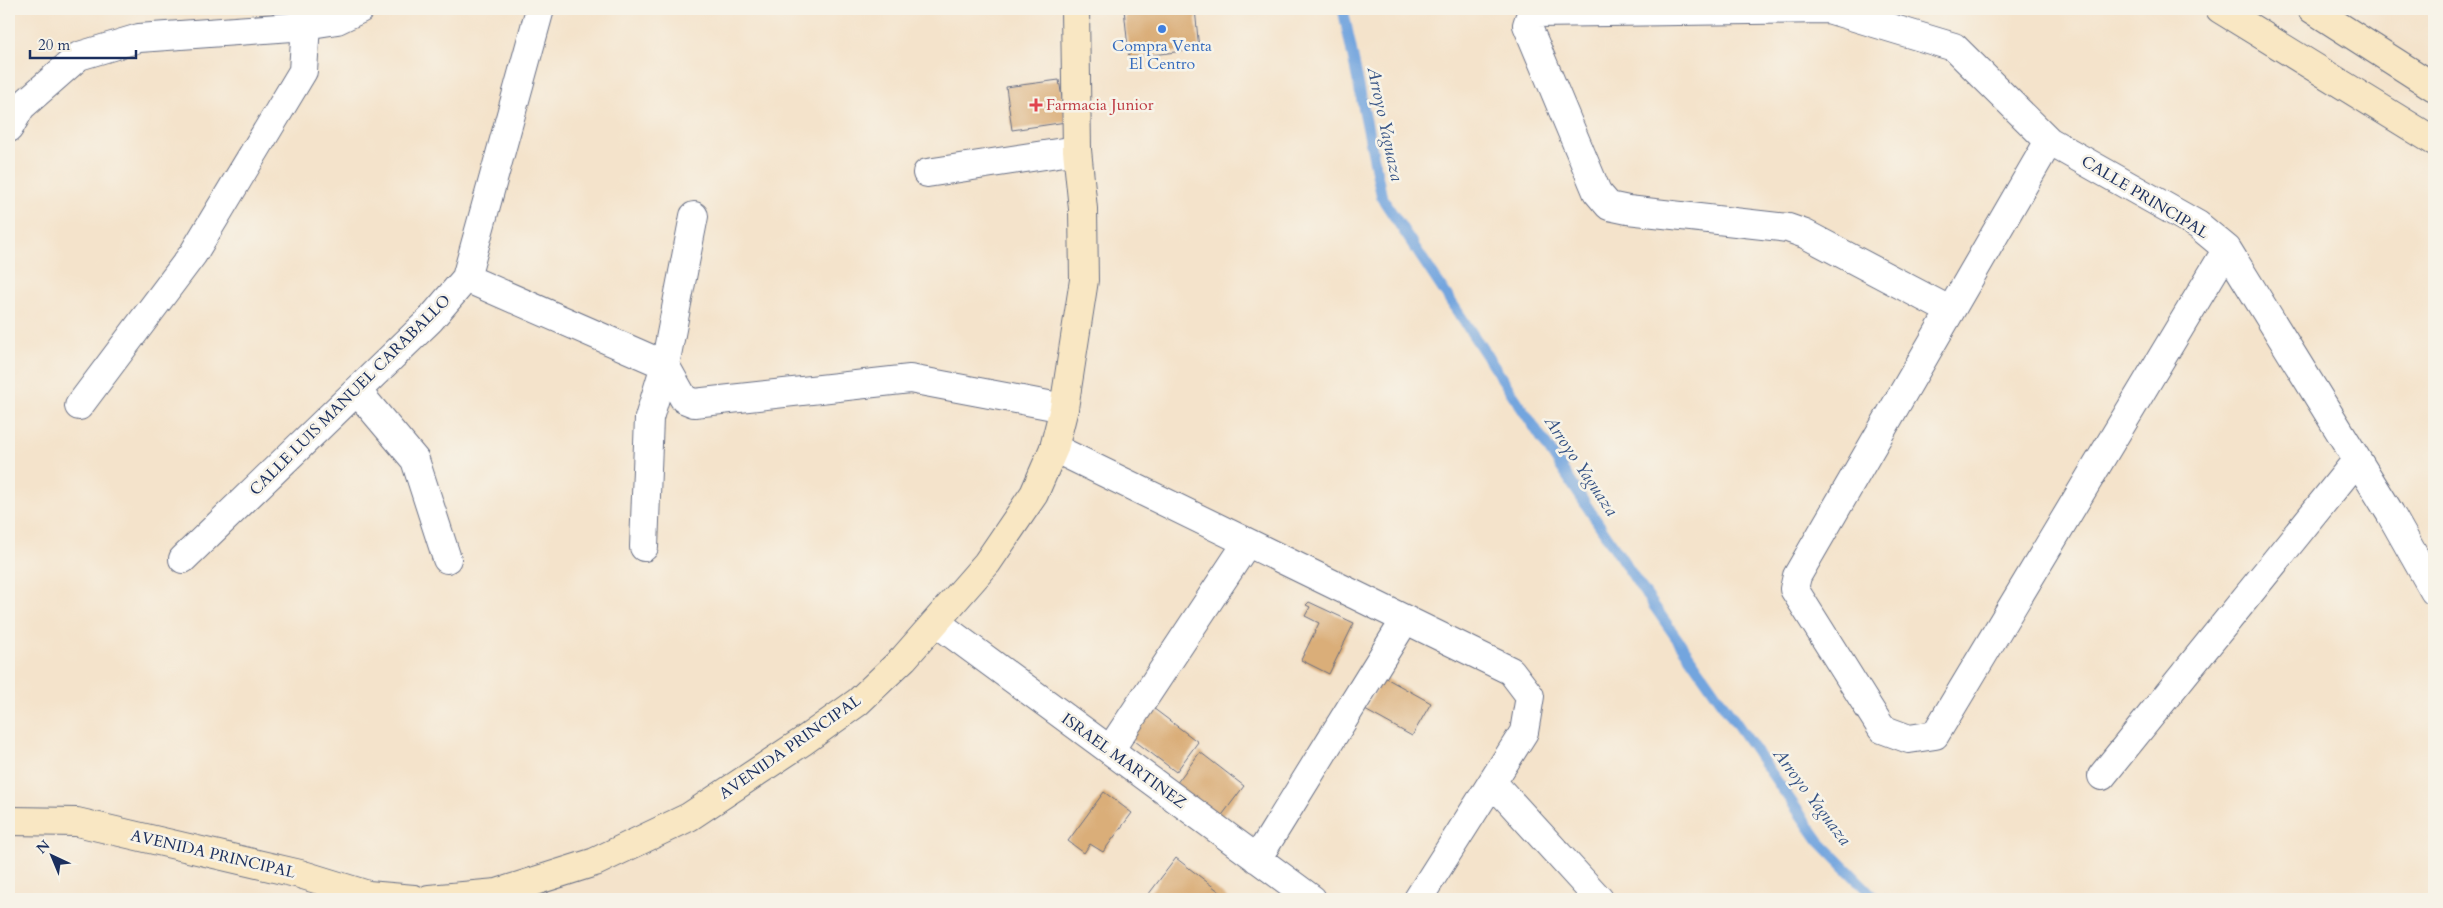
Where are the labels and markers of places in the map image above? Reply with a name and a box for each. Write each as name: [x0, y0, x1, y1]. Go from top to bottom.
marker: Compra Venta El Centro: [1156, 23, 1168, 35]
place label: Compra Venta El Centro: [1112, 35, 1212, 75]
place label: Farmacia Junior: [1046, 94, 1154, 116]
marker: Farmacia Junior: [1030, 99, 1042, 111]

